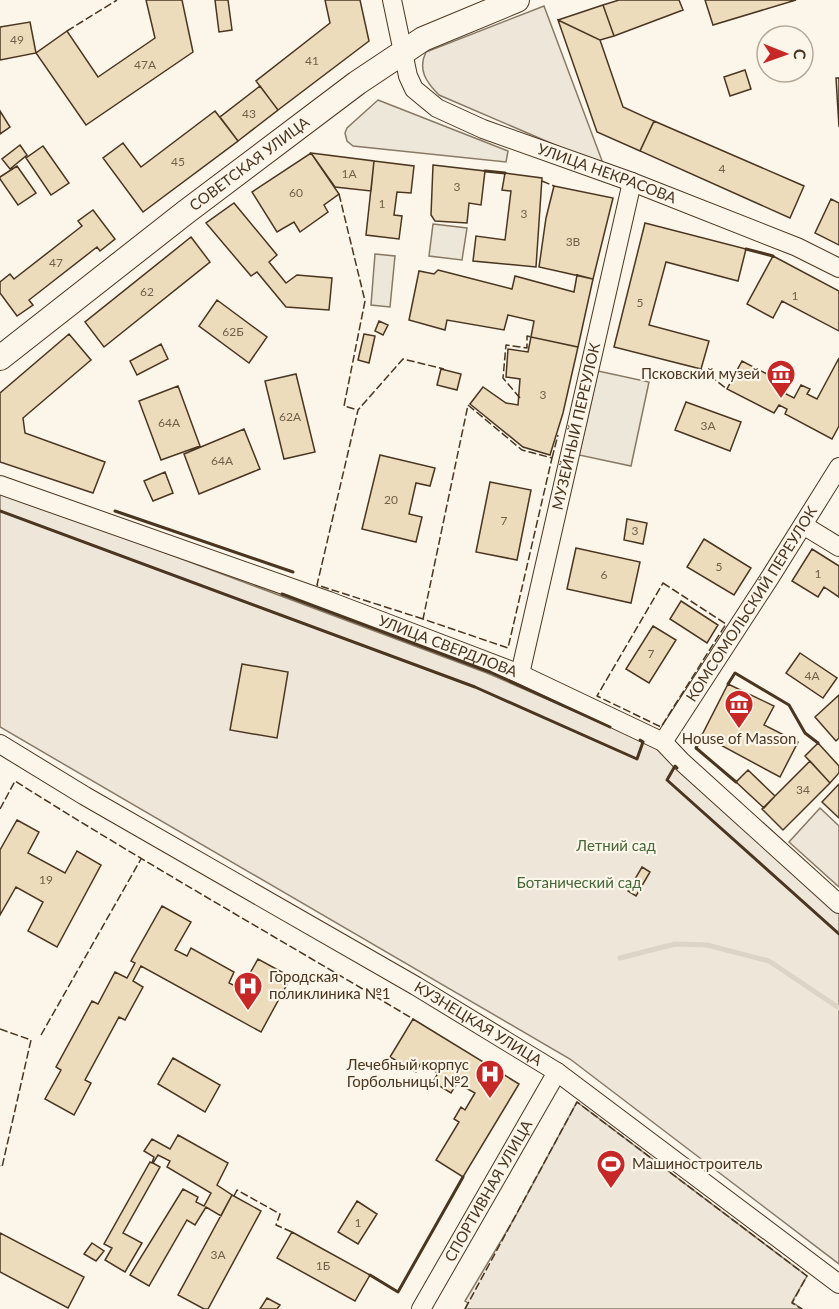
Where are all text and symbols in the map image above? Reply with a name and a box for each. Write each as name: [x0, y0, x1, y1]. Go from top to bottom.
north arrow: [755, 24, 815, 84]
house number: 49: [10, 32, 24, 47]
text: С: [791, 49, 810, 60]
house number: 41: [305, 53, 319, 68]
house number: 47А: [134, 57, 157, 72]
house number: 43: [242, 106, 256, 121]
street label: СОВЕТСКАЯ УЛИЦА: [185, 112, 313, 214]
street label: УЛИЦА НЕКРАСОВА: [535, 139, 680, 207]
house number: 45: [171, 154, 185, 169]
house number: 4: [719, 161, 726, 176]
house number: 1А: [341, 166, 357, 181]
house number: 3: [454, 179, 461, 194]
house number: 60: [289, 185, 303, 200]
house number: 1: [379, 196, 386, 211]
house number: 3: [521, 206, 528, 221]
house number: 3В: [566, 234, 581, 249]
house number: 47: [49, 255, 63, 270]
house number: 62: [140, 284, 154, 299]
house number: 1: [792, 288, 799, 303]
house number: 5: [637, 295, 644, 310]
house number: 62Б: [222, 324, 244, 339]
street label: МУЗЕЙНЫЙ ПЕРЕУЛОК: [548, 341, 603, 512]
museum icon: Псковский музей: [765, 358, 797, 400]
place label: Псковский музей: [641, 364, 760, 382]
house number: 3: [540, 387, 547, 402]
house number: 62А: [279, 409, 302, 424]
house number: 64А: [158, 415, 181, 430]
house number: 3А: [700, 418, 716, 433]
house number: 64А: [211, 453, 234, 468]
house number: 20: [384, 492, 398, 507]
street label: КОМСОМОЛЬСКИЙ ПЕРЕУЛОК: [682, 503, 820, 705]
house number: 7: [501, 513, 508, 528]
house number: 3: [632, 523, 639, 538]
house number: 5: [716, 559, 723, 574]
house number: 1: [815, 566, 822, 581]
house number: 6: [601, 567, 608, 582]
street label: УЛИЦА СВЕРДЛОВА: [376, 611, 521, 680]
house number: 7: [648, 646, 655, 661]
house number: 4А: [804, 668, 820, 683]
museum icon: House of Masson: [723, 688, 755, 730]
place label: House of Masson: [682, 729, 796, 747]
house number: 34: [796, 782, 810, 797]
park label: Летний сад: [575, 836, 656, 854]
house number: 19: [39, 872, 53, 887]
park label: Ботанический сад: [516, 873, 642, 891]
place label: Городская поликлиника №1: [269, 967, 391, 1002]
hospital icon: Городская поликлиника №1: [232, 970, 264, 1012]
street label: КУЗНЕЦКАЯ УЛИЦА: [411, 977, 547, 1069]
place label: Лечебный корпус Горбольницы №2: [346, 1055, 469, 1090]
hospital icon: Лечебный корпус Горбольницы №2: [474, 1058, 506, 1100]
street label: СПОРТИВНАЯ УЛИЦА: [440, 1116, 536, 1265]
sports icon: Машиностроитель: [595, 1148, 627, 1190]
place label: Машиностроитель: [632, 1154, 763, 1172]
house number: 1: [355, 1215, 362, 1230]
house number: 3А: [210, 1247, 226, 1262]
house number: 1Б: [316, 1258, 330, 1273]

